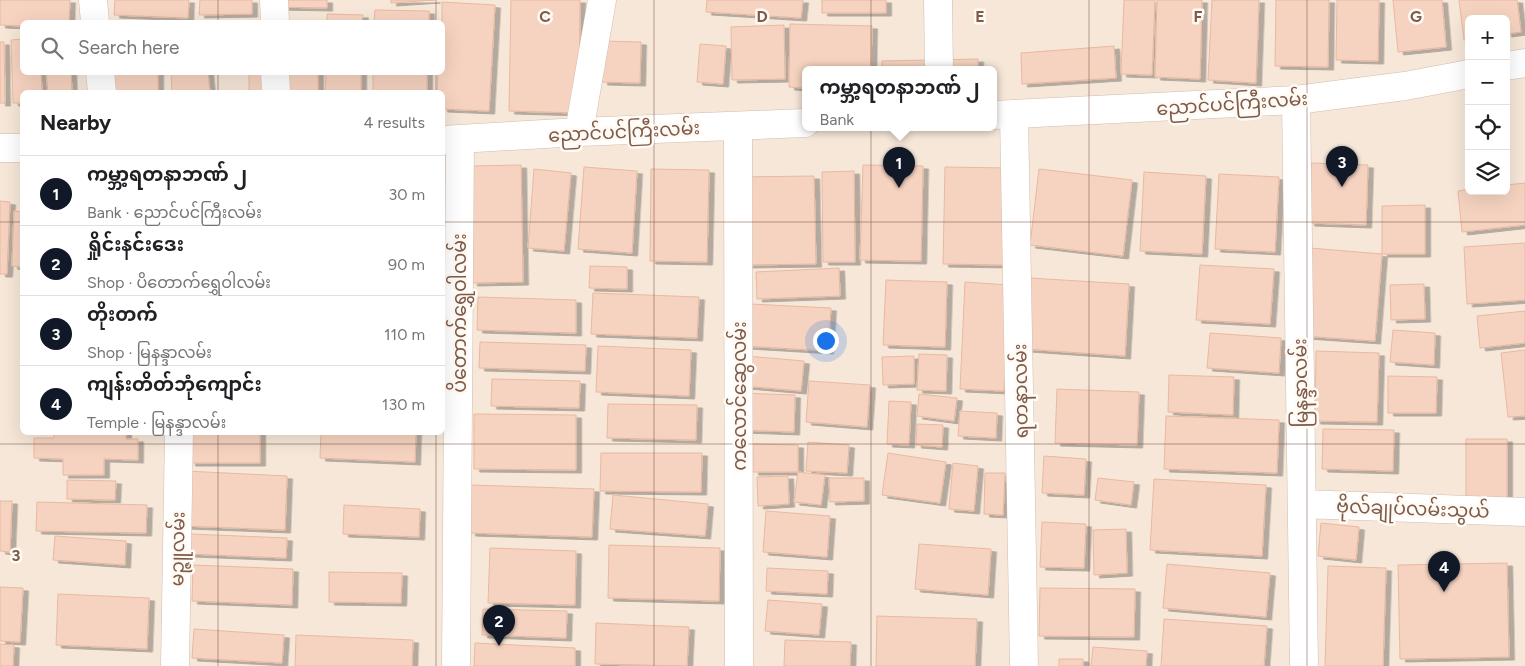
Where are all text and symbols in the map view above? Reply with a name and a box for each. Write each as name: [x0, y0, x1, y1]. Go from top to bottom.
text: C: [539, 7, 551, 26]
text: D: [756, 7, 768, 26]
text: E: [975, 7, 985, 26]
text: F: [1194, 7, 1203, 26]
text: G: [1410, 7, 1422, 26]
map controls: [1465, 15, 1510, 195]
button: +: [1465, 15, 1510, 60]
search box: [20, 20, 445, 75]
icon: search: [38, 34, 66, 62]
text: Search here: [78, 36, 180, 59]
button: −: [1465, 60, 1510, 105]
popup: [802, 66, 997, 131]
text: ကမ္ဘာ့ရတနာဘဏ် ၂: [819, 76, 980, 99]
street label: ညောင်ပင်ကြီးလမ်း: [1155, 84, 1309, 124]
button: locate: [1465, 105, 1510, 150]
text: Nearby: [40, 110, 111, 135]
text: Bank: [819, 110, 854, 129]
text: 4 results: [364, 113, 425, 132]
street label: ညောင်ပင်ကြီးလမ်း: [547, 113, 701, 151]
pin: 3: [1326, 146, 1358, 187]
pin: 1: [883, 147, 915, 188]
button: layers: [1465, 150, 1510, 195]
text: ကမ္ဘာ့ရတနာဘဏ် ၂: [87, 163, 247, 186]
text: 1: [53, 185, 59, 204]
text: 30 m: [388, 185, 425, 204]
text: Bank · ညောင်ပင်ကြီးလမ်း: [87, 203, 262, 222]
text: ရှိုင်းနင်းဒေး: [87, 233, 184, 256]
street label: ပိတောက်ရွှေဝါလမ်း: [445, 233, 475, 393]
text: 2: [51, 255, 61, 274]
text: 90 m: [388, 255, 425, 274]
text: Shop · ပိတောက်ရွှေဝါလမ်း: [87, 273, 271, 292]
text: တိုးတက်: [87, 303, 158, 326]
street label: ကလောင်ဆွေလမ်း: [725, 321, 755, 471]
text: 3: [52, 325, 60, 344]
text: 110 m: [384, 325, 425, 344]
your location: [813, 328, 839, 354]
street label: မြနန္ဒာလမ်း: [1285, 338, 1317, 428]
text: Shop · မြနန္ဒာလမ်း: [87, 343, 212, 362]
street label: ရတနာလမ်း: [1005, 343, 1037, 439]
text: ကျန်းတိတ်ဘုံကျောင်း: [87, 373, 262, 396]
text: 4: [51, 395, 61, 414]
text: 130 m: [382, 395, 425, 414]
text: Temple · မြနန္ဒာလမ်း: [87, 413, 226, 432]
street label: ဗိုလ်ချုပ်လမ်းသွယ်: [1336, 491, 1490, 528]
street label: မဉ္ဇူလမ်း: [162, 511, 194, 587]
text: 3: [12, 546, 21, 565]
pin: 4: [1428, 551, 1460, 592]
pin: 2: [483, 605, 515, 646]

